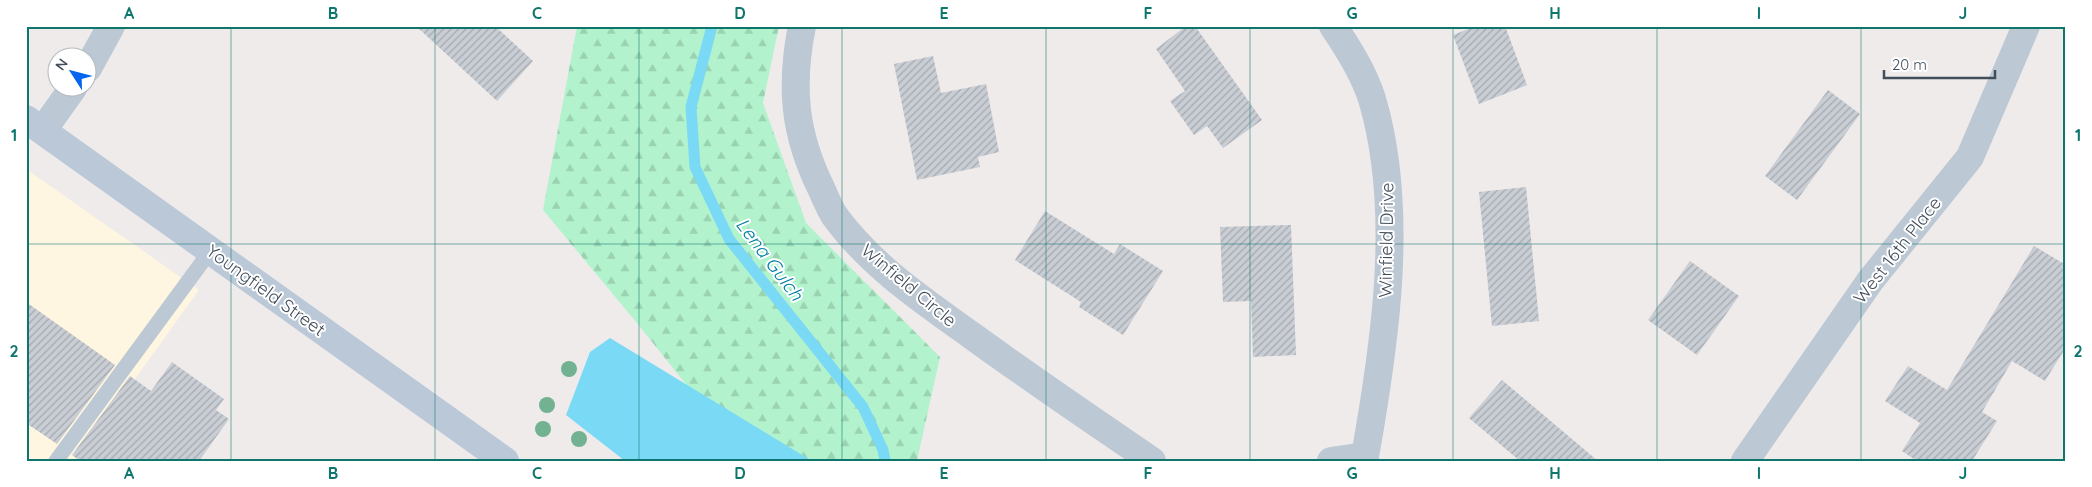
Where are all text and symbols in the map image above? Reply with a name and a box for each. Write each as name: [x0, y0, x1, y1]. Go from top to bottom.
text: A: [124, 3, 135, 23]
text: B: [328, 3, 338, 23]
text: C: [532, 3, 542, 23]
text: D: [734, 3, 746, 23]
text: E: [939, 3, 949, 23]
text: F: [1144, 3, 1153, 23]
text: G: [1346, 3, 1358, 23]
text: H: [1549, 3, 1561, 23]
text: I: [1757, 3, 1761, 23]
text: J: [1959, 3, 1967, 23]
north arrow: [48, 48, 98, 98]
scale bar: [1884, 48, 1996, 80]
text: N: [51, 55, 72, 74]
text: 20 m: [1892, 55, 1927, 74]
text: 1: [11, 125, 17, 145]
text: 1: [2075, 125, 2081, 145]
street label: Winfield Drive: [1373, 182, 1399, 298]
street label: West 16th Place: [1848, 192, 1946, 308]
water label: Lena Gulch: [731, 213, 810, 306]
street label: Winfield Circle: [857, 238, 961, 332]
street label: Youngfield Street: [202, 239, 330, 341]
text: 2: [9, 341, 19, 361]
text: 2: [2073, 341, 2083, 361]
text: A: [124, 463, 135, 483]
text: B: [328, 463, 338, 483]
text: C: [532, 463, 542, 483]
text: D: [734, 463, 746, 483]
text: E: [939, 463, 949, 483]
text: F: [1144, 463, 1153, 483]
text: G: [1346, 463, 1358, 483]
text: H: [1549, 463, 1561, 483]
text: I: [1757, 463, 1761, 483]
text: J: [1959, 463, 1967, 483]

